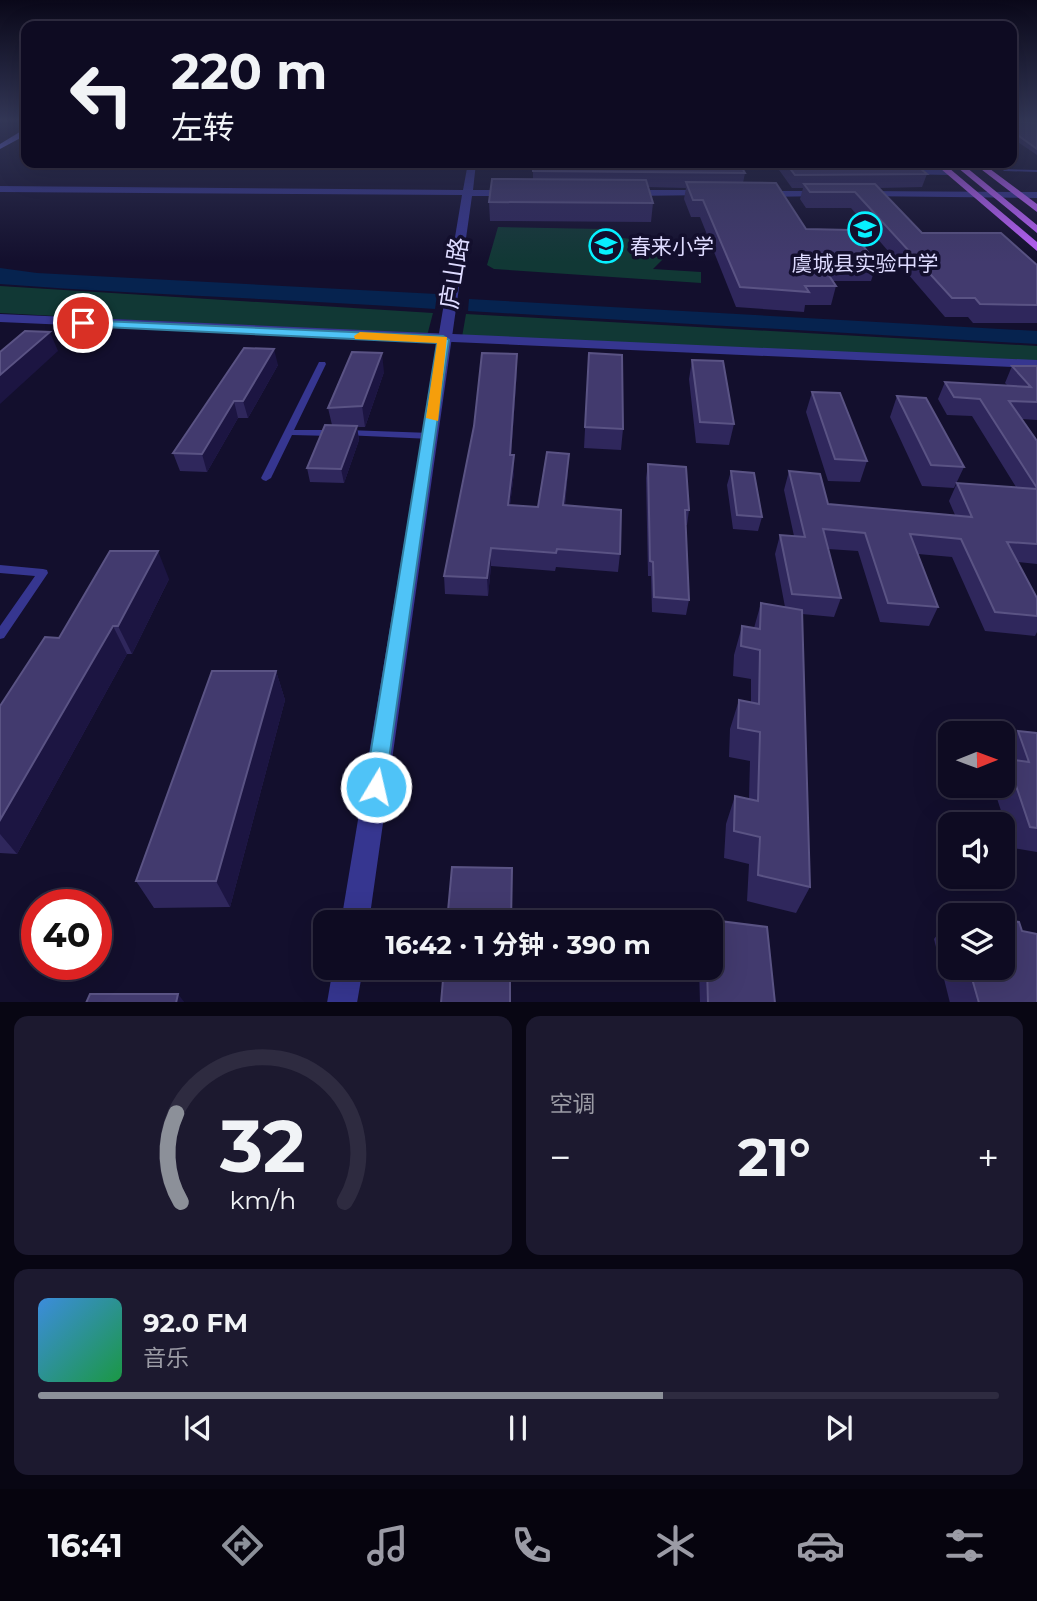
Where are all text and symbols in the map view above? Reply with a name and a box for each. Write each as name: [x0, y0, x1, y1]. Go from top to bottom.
text: 220 m: [171, 42, 327, 101]
icon: left: [56, 49, 147, 140]
text: 左转: [171, 108, 235, 147]
school or university icon: 虞城县实验中学: [846, 210, 884, 248]
school or university icon: 春来小学: [587, 227, 625, 265]
place label: 春来小学: [630, 234, 714, 259]
street label: 庐山路: [434, 235, 474, 311]
place label: 虞城县实验中学: [792, 251, 939, 276]
pin: [53, 293, 113, 353]
icon: arrive: [64, 304, 102, 342]
north arrow: [938, 721, 1015, 798]
map controls: [938, 721, 1015, 980]
position arrow: [339, 750, 413, 824]
button: sound: [938, 812, 1015, 889]
speed limit sign: 40: [21, 889, 112, 980]
button: layers: [938, 903, 1015, 980]
text: 16:42 · 1 分钟 · 390 m: [385, 929, 651, 961]
text: 空调: [550, 1090, 596, 1118]
text: 32: [219, 1102, 306, 1190]
text: 21°: [738, 1126, 811, 1189]
text: −: [550, 1134, 571, 1181]
text: +: [977, 1134, 999, 1181]
text: km/h: [229, 1184, 296, 1214]
text: 92.0 FM: [143, 1307, 248, 1339]
text: 音乐: [143, 1344, 189, 1372]
icon: previous: [179, 1409, 217, 1447]
icon: pause: [499, 1409, 537, 1447]
icon: next: [820, 1409, 858, 1447]
icon: directions: [218, 1521, 267, 1570]
icon: music: [363, 1521, 412, 1570]
icon: phone: [507, 1521, 556, 1570]
icon: climate: [651, 1521, 700, 1570]
icon: car: [796, 1521, 845, 1570]
icon: filters: [940, 1521, 989, 1570]
text: 16:41: [48, 1526, 123, 1565]

